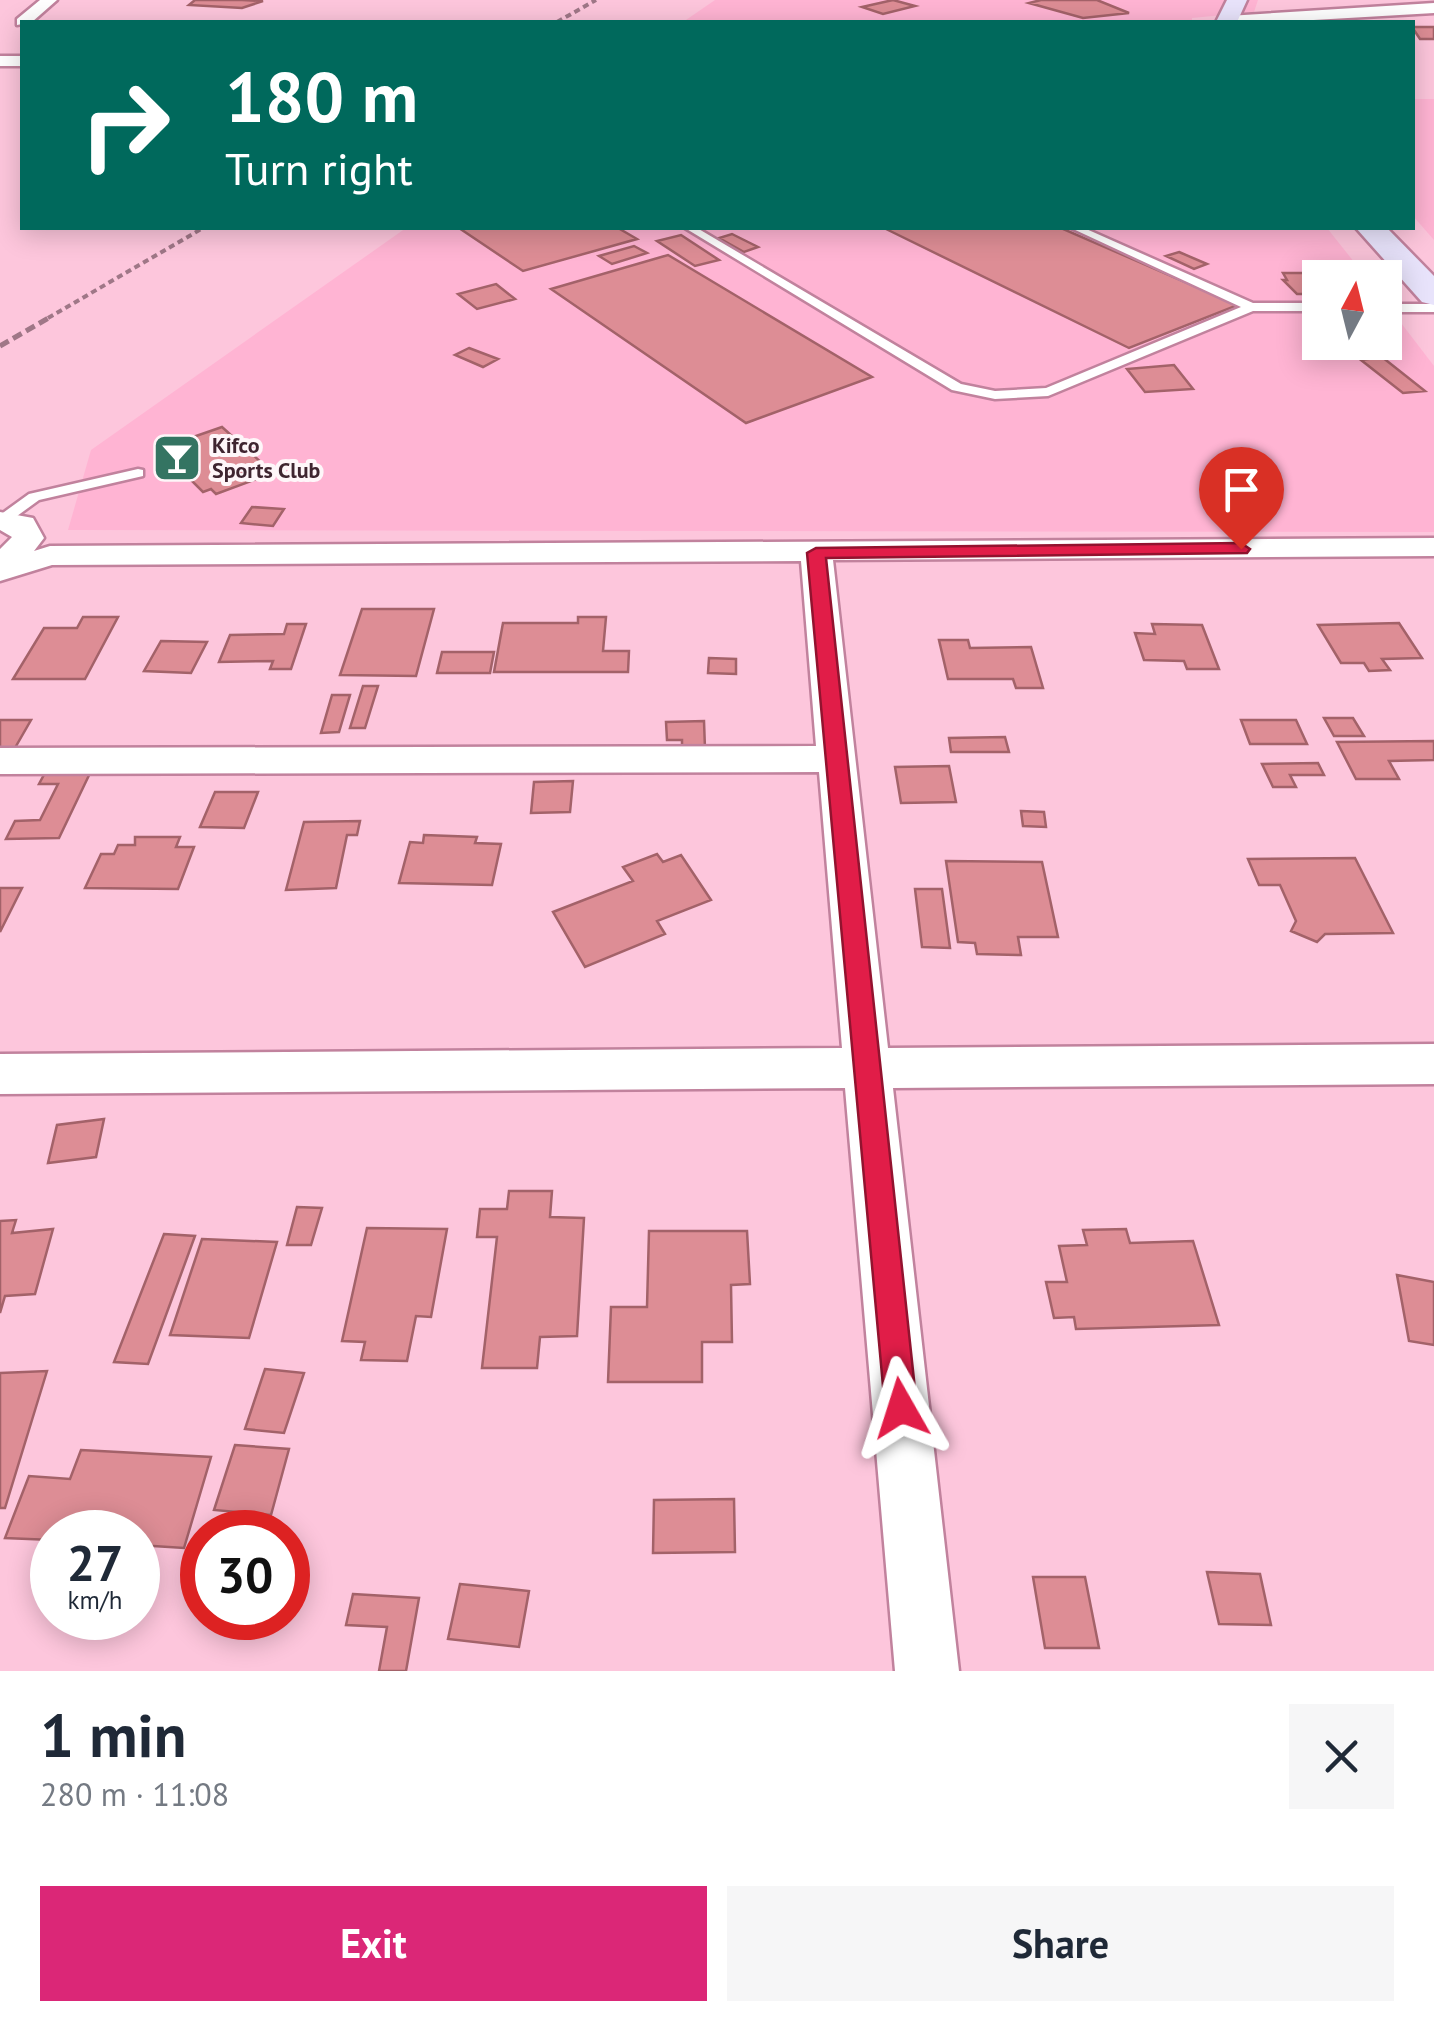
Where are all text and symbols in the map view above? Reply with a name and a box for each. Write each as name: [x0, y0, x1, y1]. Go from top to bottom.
text: 180 m: [225, 51, 418, 141]
icon: right: [60, 60, 190, 190]
text: Turn right: [225, 139, 413, 197]
north arrow: [1302, 260, 1402, 360]
map controls: [1302, 260, 1402, 360]
place label: Kifco Sports Club: [212, 431, 321, 484]
bar icon: Kifco Sports Club: [151, 432, 203, 484]
pin: [1199, 447, 1284, 550]
icon: arrive: [1214, 462, 1269, 517]
position arrow: [849, 1356, 953, 1460]
speed limit sign: 30: [180, 1510, 310, 1640]
text: 27: [67, 1530, 123, 1595]
text: km/h: [68, 1584, 122, 1616]
text: 1 min: [40, 1696, 186, 1774]
button: close: [1289, 1704, 1394, 1809]
text: 280 m · 11:08: [40, 1773, 229, 1815]
button: Exit: [40, 1886, 707, 2001]
button: Share: [727, 1886, 1394, 2001]

